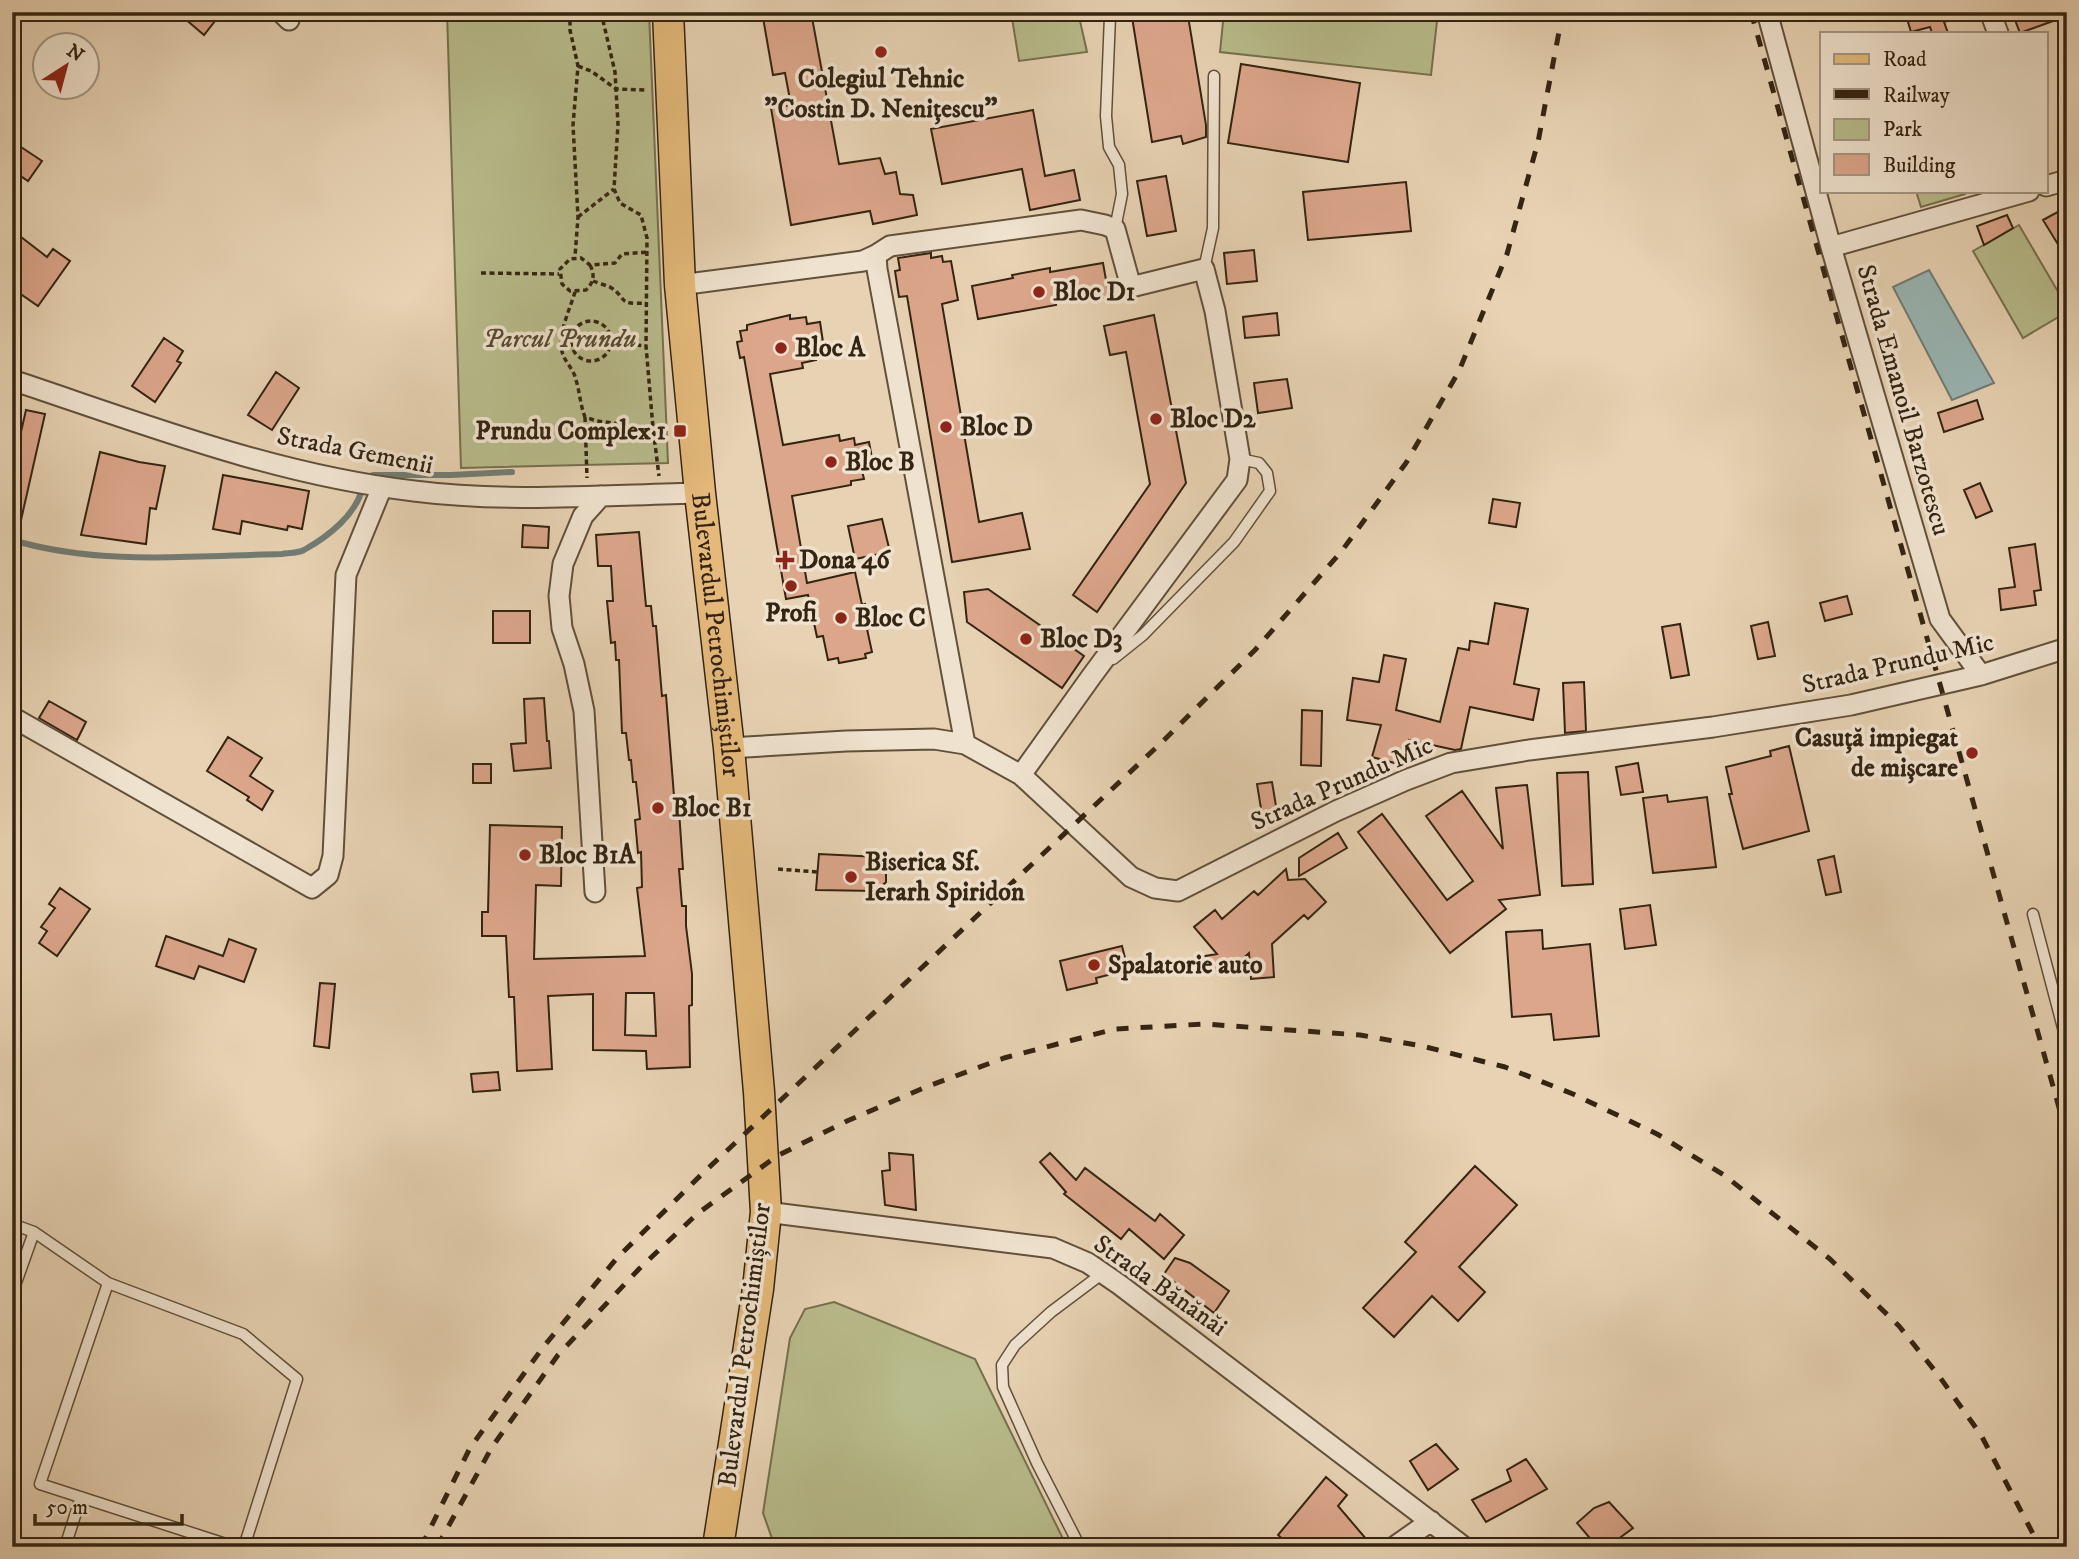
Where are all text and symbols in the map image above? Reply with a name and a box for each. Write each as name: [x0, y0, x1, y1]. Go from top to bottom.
north arrow: [32, 32, 102, 102]
legend: [1820, 32, 2048, 192]
text: N: [62, 40, 89, 68]
marker: Colegiul Tehnic "Costin D. Nenițescu": [873, 44, 889, 60]
text: Road: [1883, 47, 1927, 73]
place label: Colegiul Tehnic "Costin D. Nenițescu": [765, 63, 998, 126]
text: Railway: [1883, 83, 1951, 109]
text: Park: [1883, 117, 1923, 143]
text: Building: [1883, 153, 1956, 179]
street label: Strada Emanoil Barzotescu: [1849, 261, 1957, 539]
place label: Bloc D1: [1053, 276, 1135, 309]
marker: Bloc D1: [1031, 284, 1047, 300]
park label: Parcul Prundu: [483, 323, 637, 356]
place label: Bloc A: [795, 332, 866, 365]
marker: Bloc A: [773, 340, 789, 356]
place label: Bloc D2: [1170, 403, 1257, 436]
place label: Bloc D: [960, 411, 1033, 444]
marker: Bloc D2: [1148, 411, 1164, 427]
place label: Prundu Complex 1: [475, 415, 666, 448]
marker: Bloc D: [938, 419, 954, 435]
street label: Strada Gemenii: [274, 420, 436, 482]
marker: Prundu Complex 1: [672, 423, 688, 439]
place label: Bloc B: [845, 446, 915, 479]
marker: Bloc B: [823, 454, 839, 470]
street label: Bulevardul Petrochimiștilor: [684, 491, 748, 779]
place label: Dona 46: [799, 544, 891, 577]
marker: Dona 46: [777, 552, 793, 568]
marker: Profi: [783, 578, 799, 594]
place label: Profi: [765, 597, 817, 630]
place label: Bloc C: [855, 602, 926, 635]
marker: Bloc C: [833, 610, 849, 626]
place label: Bloc D3: [1040, 623, 1123, 656]
street label: Strada Prundu Mic: [1799, 626, 1997, 702]
marker: Bloc D3: [1018, 631, 1034, 647]
place label: Casuță impiegat de mișcare: [1795, 722, 1959, 785]
street label: Strada Prundu Mic: [1246, 729, 1438, 839]
marker: Casuță impiegat de mișcare: [1964, 745, 1980, 761]
place label: Bloc B1: [672, 792, 751, 825]
marker: Bloc B1: [650, 800, 666, 816]
place label: Bloc B1A: [539, 839, 636, 872]
place label: Biserica Sf. Ierarh Spiridon: [865, 846, 1025, 909]
marker: Bloc B1A: [517, 847, 533, 863]
marker: Biserica Sf. Ierarh Spiridon: [843, 869, 859, 885]
place label: Spalatorie auto: [1108, 949, 1263, 982]
marker: Spalatorie auto: [1086, 957, 1102, 973]
street label: Bulevardul Petrochimiștilor: [711, 1201, 779, 1489]
street label: Strada Bănănăi: [1087, 1228, 1233, 1344]
scale bar: [35, 1482, 182, 1526]
text: 50 m: [46, 1495, 88, 1521]

